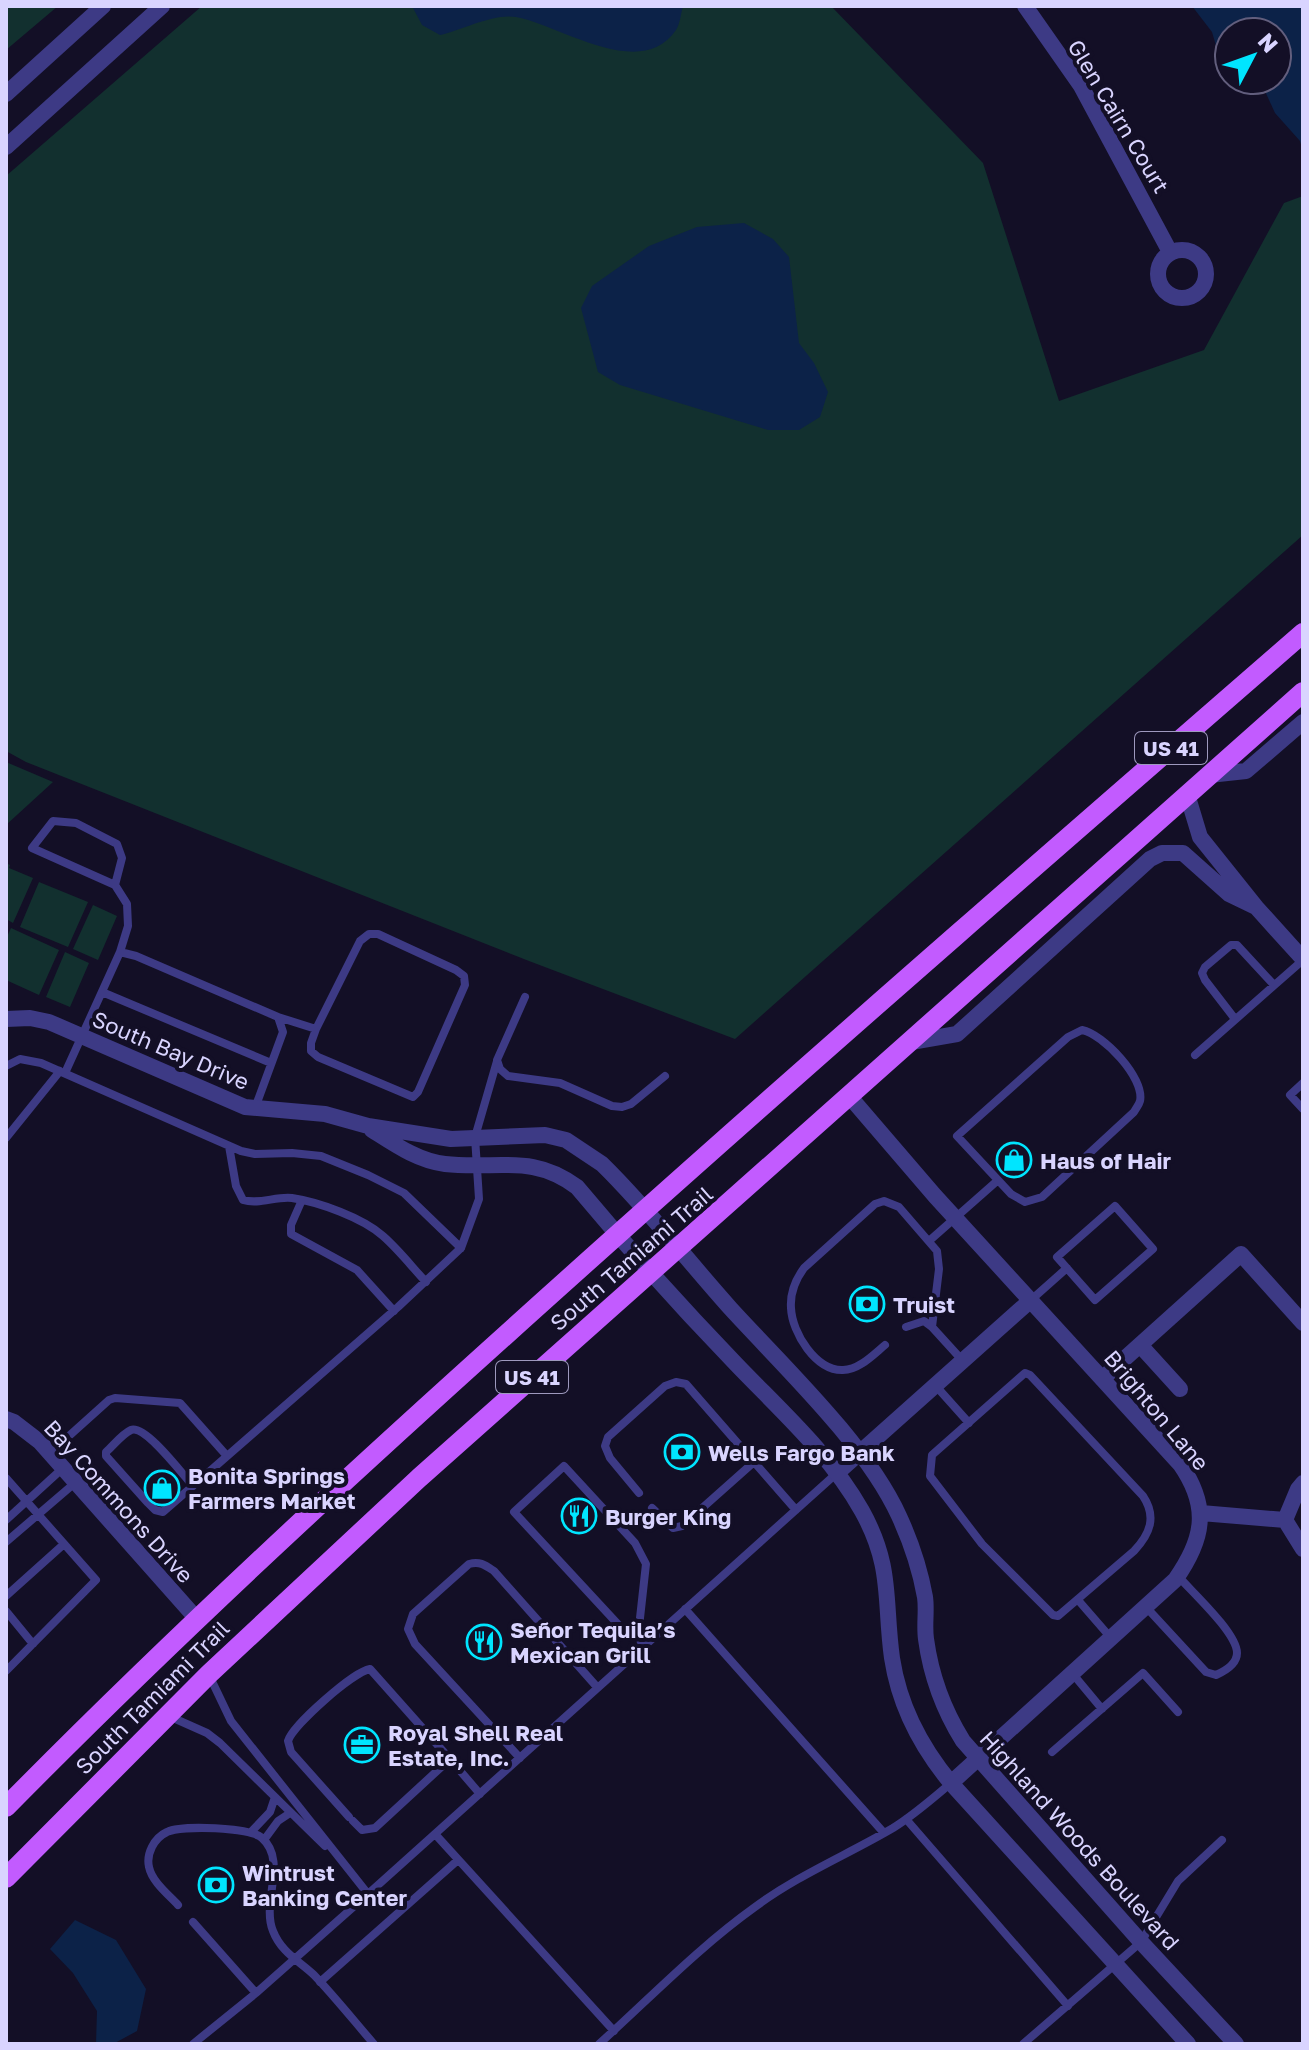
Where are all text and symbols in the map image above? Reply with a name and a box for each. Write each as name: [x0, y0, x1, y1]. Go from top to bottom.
north arrow: [1213, 16, 1293, 96]
text: N: [1253, 27, 1284, 58]
street label: Glen Cairn Court: [1063, 34, 1175, 198]
road number: US 41: [1135, 732, 1207, 764]
street label: South Bay Drive: [89, 1005, 253, 1095]
shop icon: Haus of Hair: [995, 1141, 1033, 1179]
place label: Haus of Hair: [1040, 1147, 1172, 1174]
street label: South Tamiami Trail: [544, 1180, 718, 1336]
bank icon: Truist: [848, 1285, 886, 1323]
place label: Truist: [893, 1291, 955, 1318]
street label: Brighton Lane: [1099, 1344, 1215, 1476]
road number: US 41: [496, 1361, 568, 1393]
street label: Bay Commons Drive: [39, 1414, 199, 1588]
bank icon: Wells Fargo Bank: [663, 1433, 701, 1471]
place label: Wells Fargo Bank: [708, 1439, 895, 1466]
place label: Bonita Springs Farmers Market: [188, 1462, 356, 1514]
shop icon: Bonita Springs Farmers Market: [143, 1469, 181, 1507]
restaurant icon: Burger King: [560, 1497, 598, 1535]
place label: Burger King: [605, 1503, 731, 1530]
street label: South Tamiami Trail: [69, 1614, 235, 1780]
place label: Señor Tequila’s Mexican Grill: [510, 1616, 676, 1668]
restaurant icon: Señor Tequila’s Mexican Grill: [465, 1623, 503, 1661]
place label: Royal Shell Real Estate, Inc.: [388, 1719, 563, 1771]
street label: Highland Woods Boulevard: [974, 1725, 1186, 1955]
office icon: Royal Shell Real Estate, Inc.: [343, 1726, 381, 1764]
place label: Wintrust Banking Center: [242, 1859, 407, 1911]
bank icon: Wintrust Banking Center: [197, 1866, 235, 1904]

